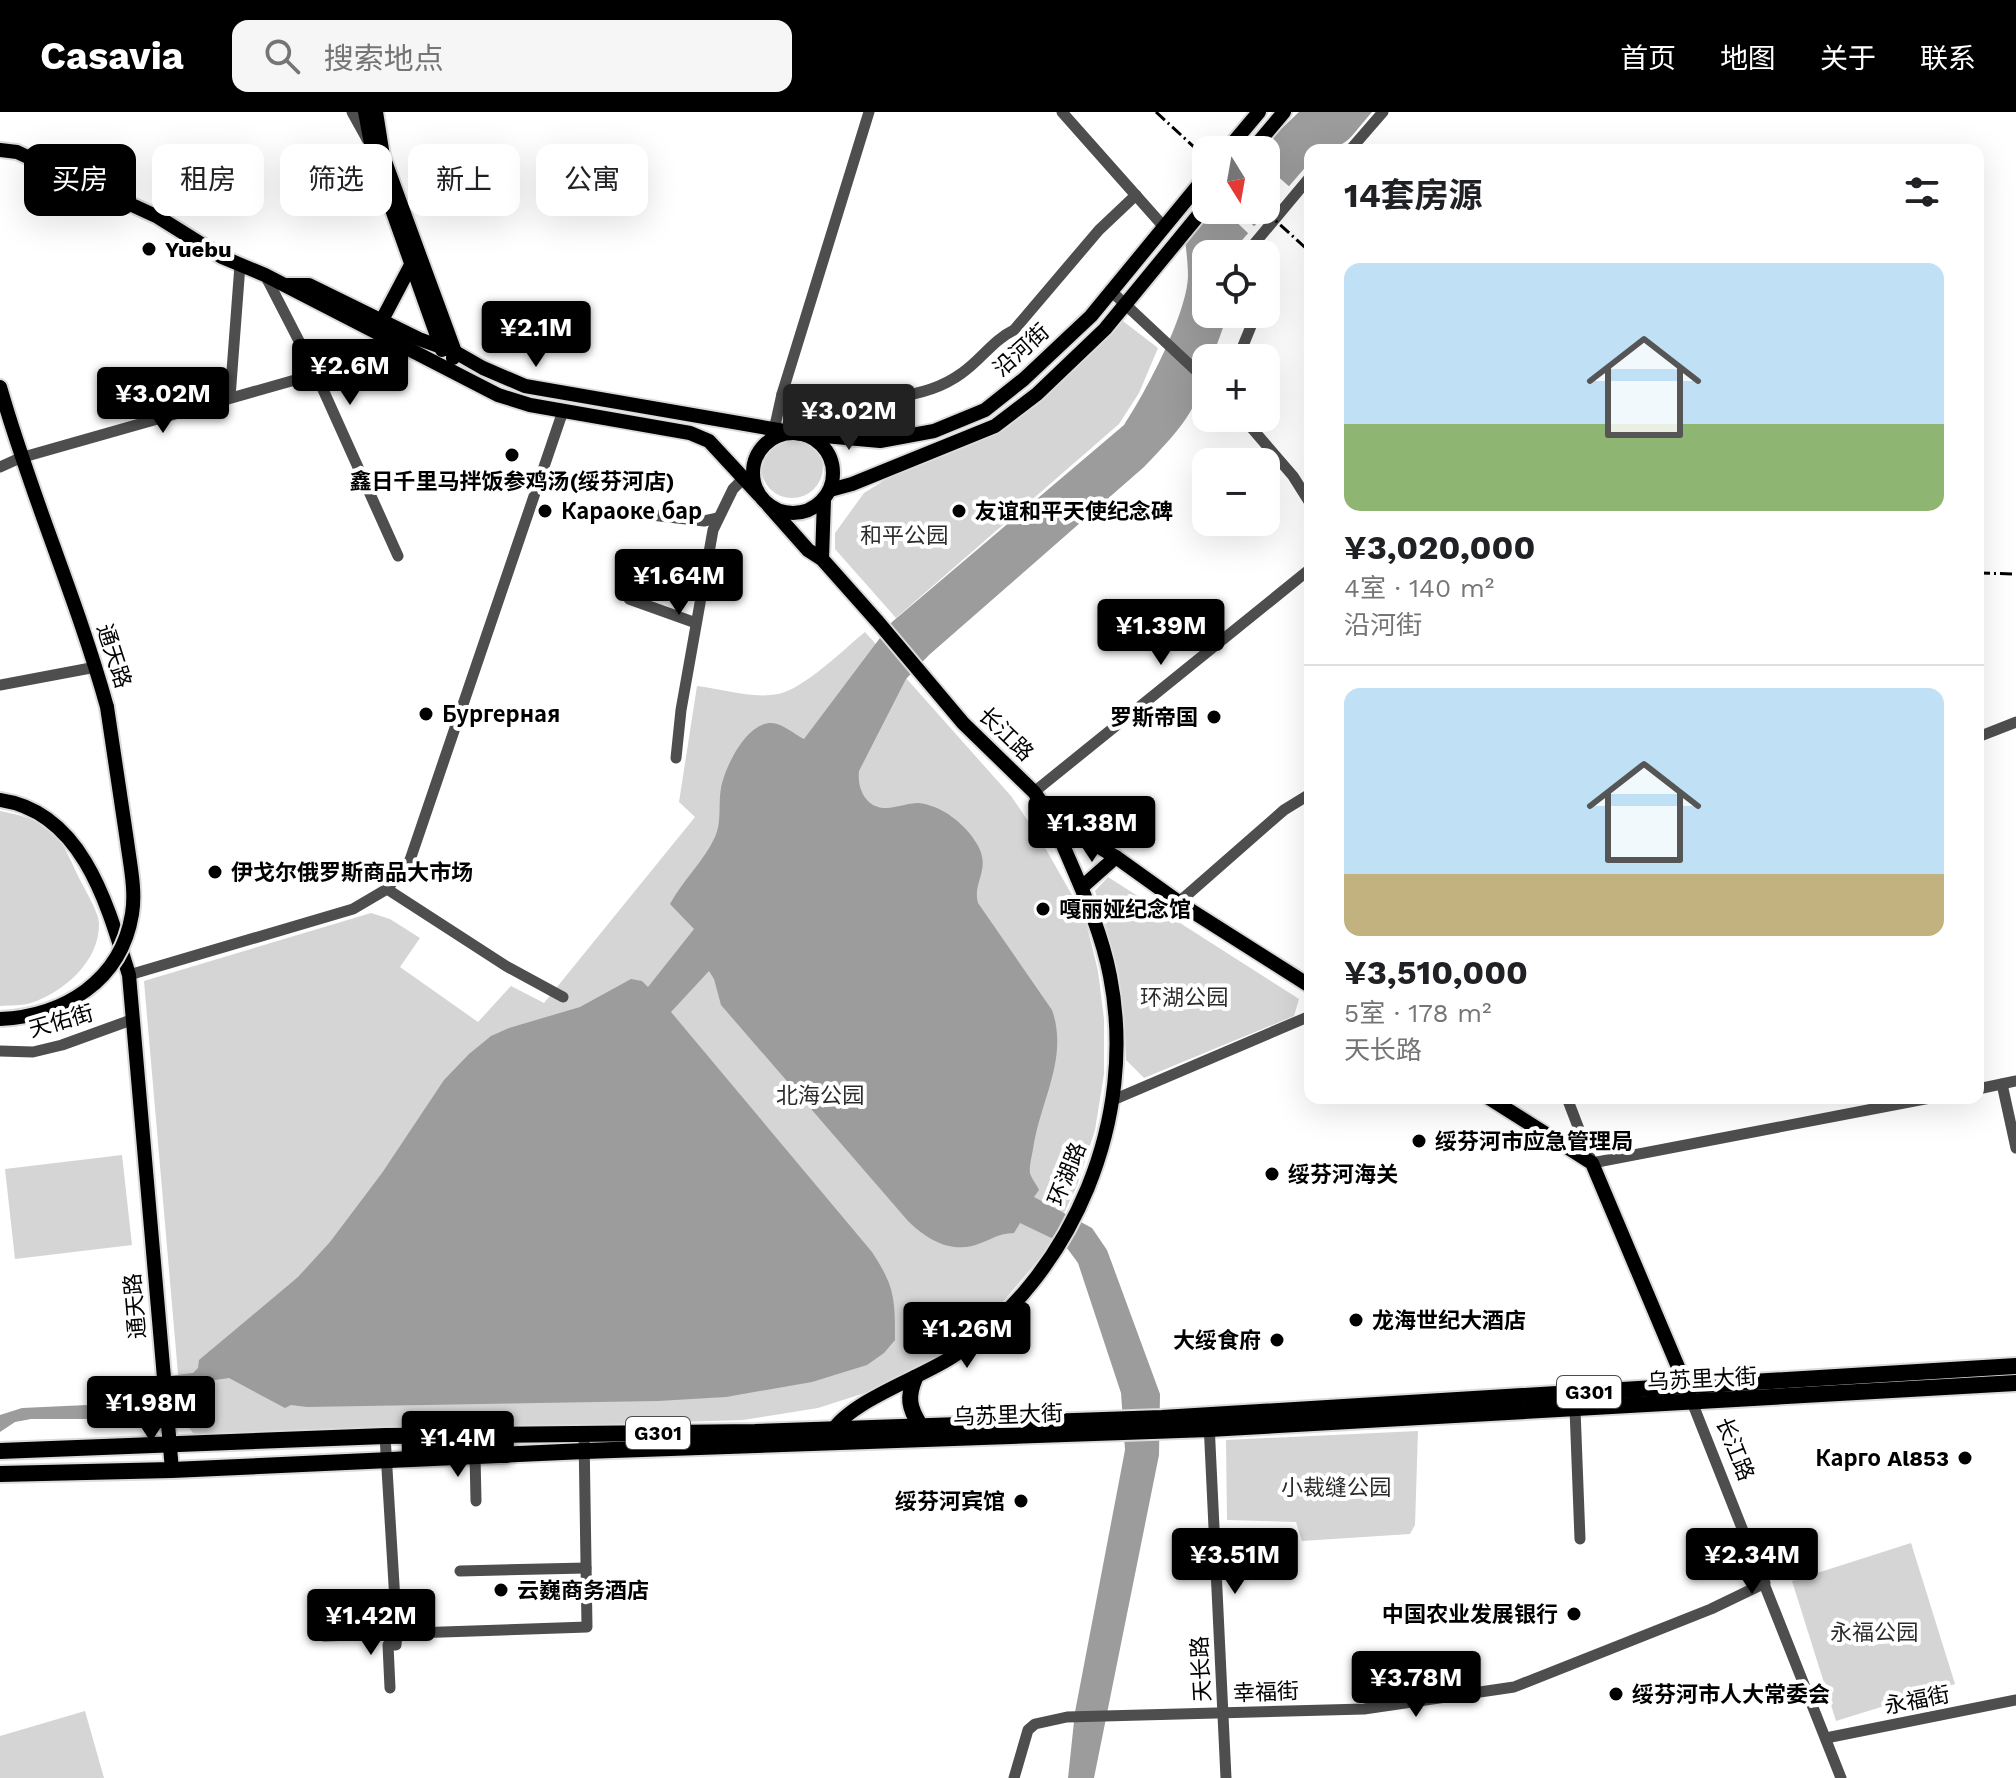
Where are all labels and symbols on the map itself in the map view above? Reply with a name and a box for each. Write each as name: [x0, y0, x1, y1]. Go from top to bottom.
north arrow: [1192, 136, 1280, 224]
place label: Yuebu: [165, 237, 232, 262]
marker: Yuebu: [140, 240, 158, 258]
pin: ¥2.1M: [480, 301, 592, 369]
street label: 沿河街: [988, 319, 1054, 381]
pin: ¥2.6M: [294, 339, 406, 407]
pin: ¥3.02M: [98, 367, 228, 435]
pin: ¥3.02M: [784, 384, 914, 452]
marker: 鑫日千里马拌饭参鸡汤(绥芬河店): [503, 446, 521, 464]
place label: 鑫日千里马拌饭参鸡汤(绥芬河店): [349, 469, 675, 494]
place label: Караоке бар: [561, 499, 702, 524]
place label: 友谊和平天使纪念碑: [975, 499, 1173, 524]
marker: Караоке бар: [536, 502, 554, 520]
marker: 友谊和平天使纪念碑: [950, 502, 968, 520]
park label: 和平公园: [860, 523, 948, 548]
pin: ¥1.64M: [614, 549, 744, 617]
pin: ¥1.39M: [1096, 599, 1226, 667]
street label: 通天路: [92, 621, 136, 691]
place label: Бургерная: [442, 702, 560, 727]
street label: 长江路: [974, 702, 1038, 766]
marker: Бургерная: [417, 705, 435, 723]
place label: 罗斯帝国: [1110, 705, 1198, 730]
marker: 罗斯帝国: [1205, 708, 1223, 726]
pin: ¥1.38M: [1027, 796, 1157, 864]
place label: 伊戈尔俄罗斯商品大市场: [231, 860, 473, 885]
marker: 伊戈尔俄罗斯商品大市场: [206, 863, 224, 881]
place label: 嘎丽娅纪念馆: [1059, 897, 1191, 922]
marker: 嘎丽娅纪念馆: [1034, 900, 1052, 918]
park label: 环湖公园: [1140, 985, 1228, 1010]
street label: 天佑街: [26, 1000, 96, 1042]
park label: 北海公园: [776, 1083, 864, 1108]
place label: 绥芬河市应急管理局: [1435, 1129, 1633, 1154]
marker: 绥芬河市应急管理局: [1410, 1132, 1428, 1150]
street label: 环湖路: [1043, 1139, 1091, 1209]
place label: 绥芬河海关: [1288, 1162, 1398, 1187]
marker: 绥芬河海关: [1263, 1165, 1281, 1183]
street label: 通天路: [120, 1272, 150, 1340]
pin: ¥1.26M: [902, 1302, 1032, 1370]
place label: 龙海世纪大酒店: [1372, 1308, 1526, 1333]
marker: 龙海世纪大酒店: [1347, 1311, 1365, 1329]
place label: 大绥食府: [1173, 1328, 1261, 1353]
marker: 大绥食府: [1268, 1331, 1286, 1349]
street label: 乌苏里大街: [1646, 1364, 1758, 1394]
pin: ¥1.98M: [86, 1376, 216, 1444]
road number: G301: [1557, 1376, 1621, 1408]
street label: 乌苏里大街: [953, 1401, 1063, 1429]
pin: ¥1.4M: [402, 1411, 514, 1479]
street label: 长江路: [1711, 1414, 1759, 1484]
road number: G301: [626, 1417, 690, 1449]
place label: Карго Al853: [1815, 1446, 1949, 1471]
marker: Карго Al853: [1956, 1449, 1974, 1467]
park label: 小裁缝公园: [1281, 1475, 1391, 1500]
place label: 绥芬河宾馆: [895, 1489, 1005, 1514]
marker: 绥芬河宾馆: [1012, 1492, 1030, 1510]
pin: ¥3.51M: [1170, 1528, 1300, 1596]
pin: ¥2.34M: [1687, 1528, 1817, 1596]
place label: 云巍商务酒店: [517, 1578, 649, 1603]
marker: 云巍商务酒店: [492, 1581, 510, 1599]
pin: ¥1.42M: [306, 1589, 436, 1657]
place label: 中国农业发展银行: [1382, 1602, 1558, 1627]
marker: 中国农业发展银行: [1565, 1605, 1583, 1623]
park label: 永福公园: [1830, 1620, 1918, 1645]
street label: 天长路: [1187, 1635, 1215, 1703]
pin: ¥3.78M: [1351, 1651, 1481, 1719]
street label: 幸福街: [1233, 1678, 1299, 1706]
street label: 永福街: [1882, 1681, 1952, 1719]
place label: 绥芬河市人大常委会: [1632, 1682, 1830, 1707]
marker: 绥芬河市人大常委会: [1607, 1685, 1625, 1703]

